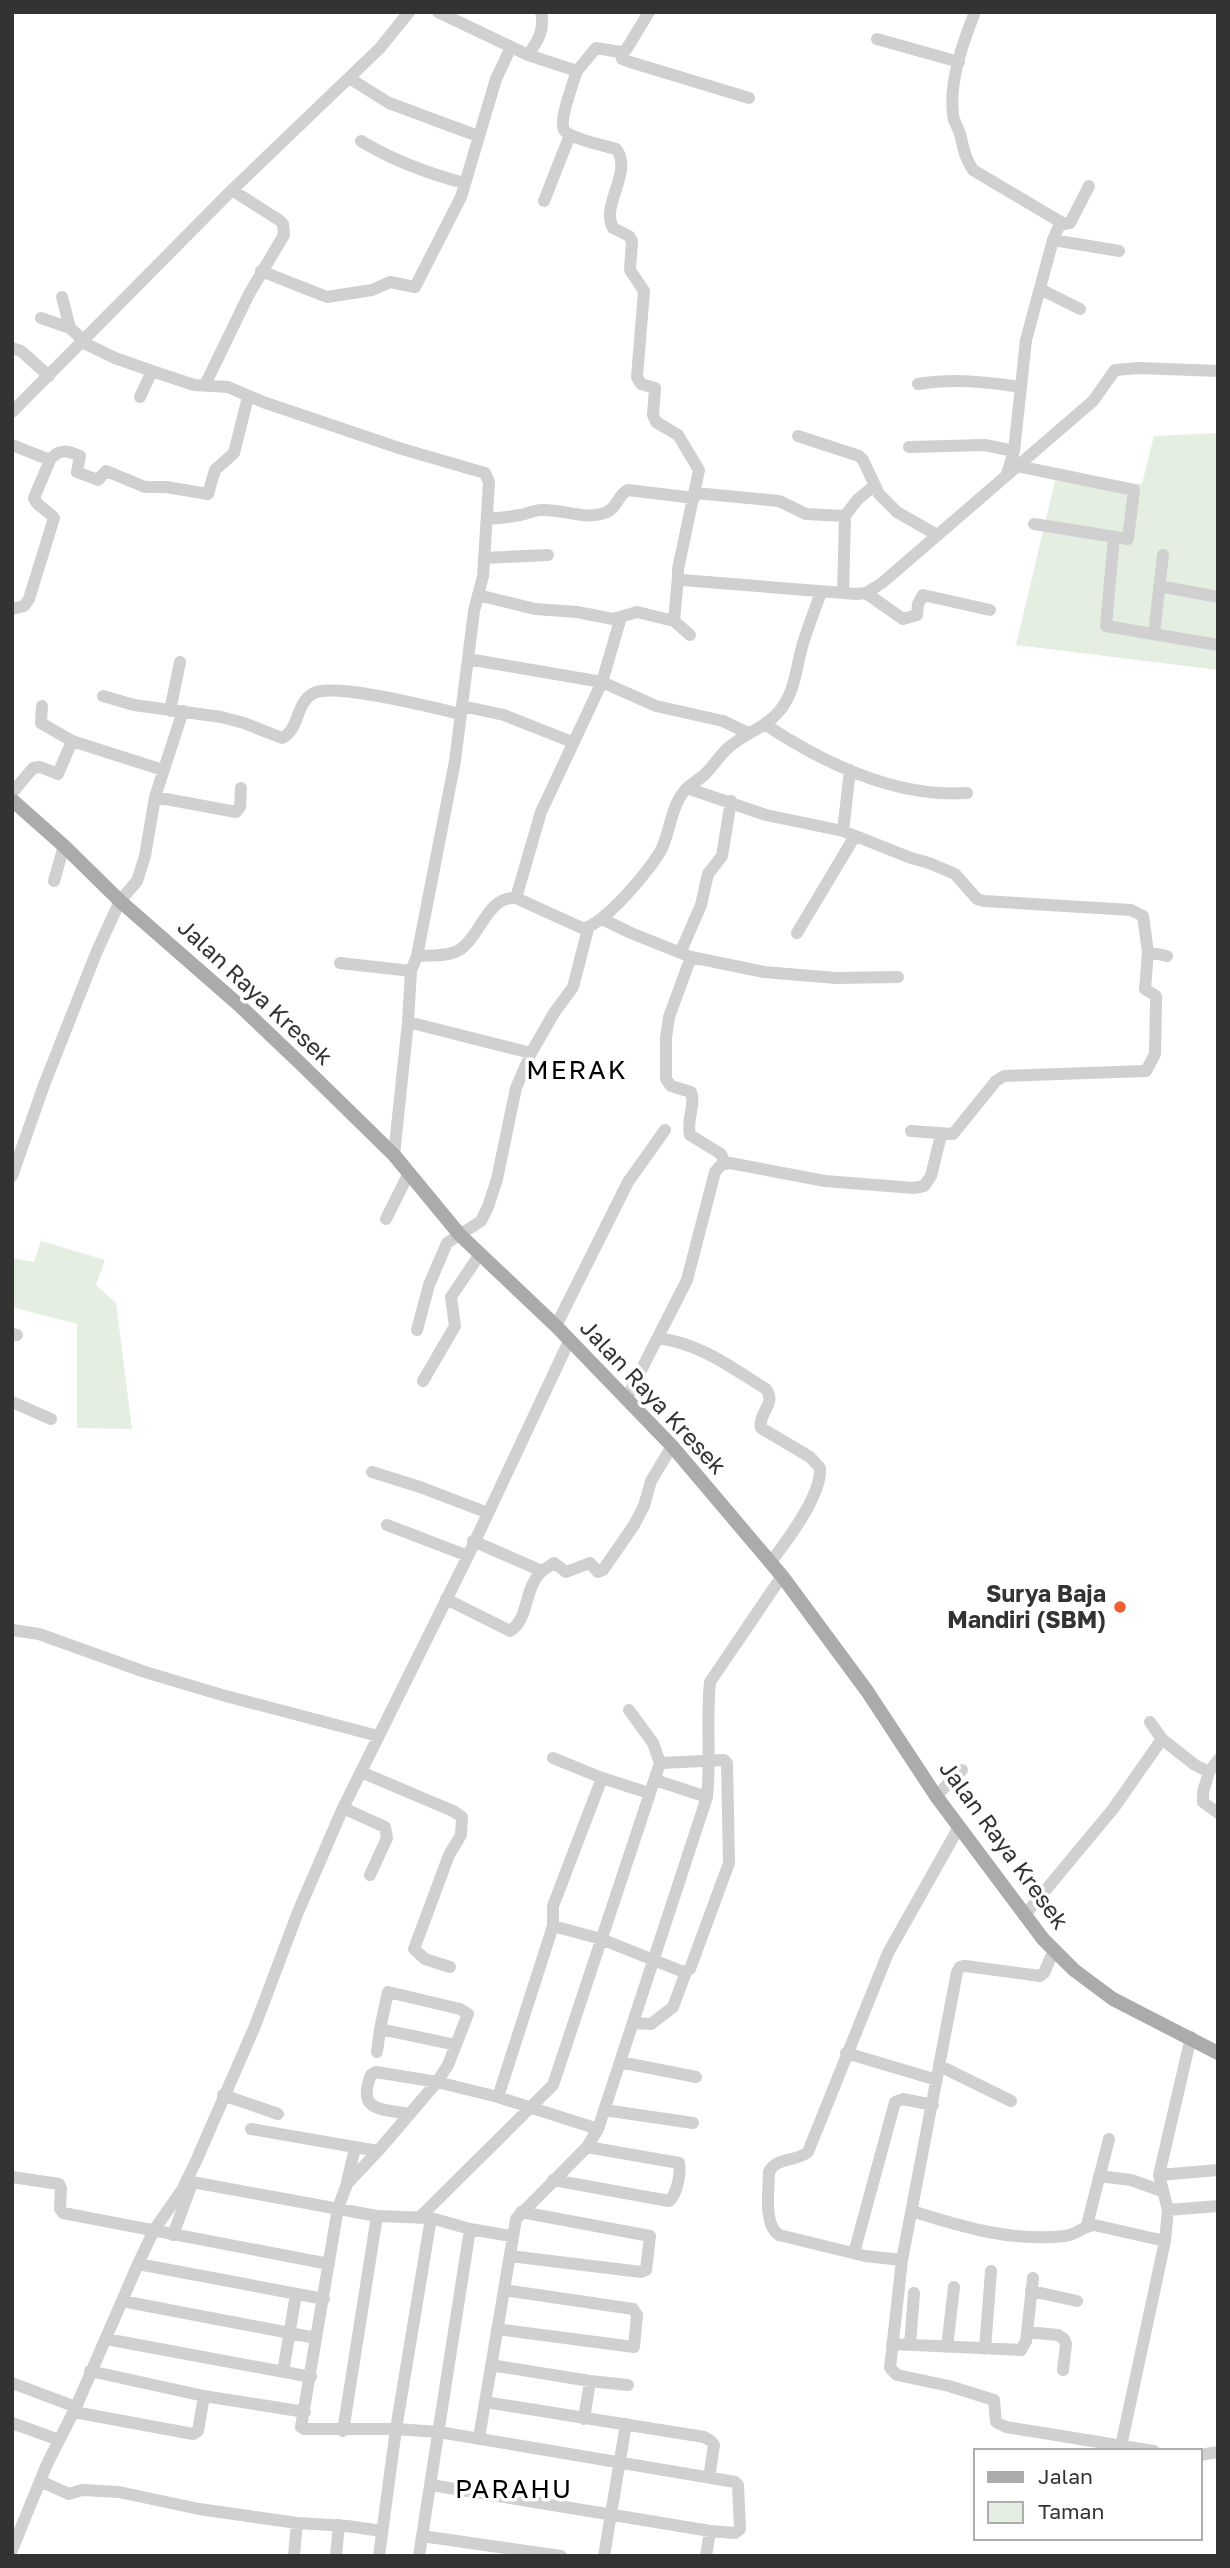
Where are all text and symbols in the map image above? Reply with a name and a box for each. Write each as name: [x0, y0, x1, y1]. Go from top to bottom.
street label: Jalan Raya Kresek: [172, 912, 339, 1070]
district label: MERAK: [526, 1054, 628, 1085]
street label: Jalan Raya Kresek: [575, 1313, 733, 1480]
place label: Surya Baja Mandiri (SBM): [947, 1579, 1106, 1633]
marker: Surya Baja Mandiri (SBM): [1112, 1599, 1128, 1615]
street label: Jalan Raya Kresek: [934, 1755, 1075, 1934]
legend: [974, 2449, 1202, 2540]
text: Jalan: [1038, 2463, 1093, 2489]
district label: PARAHU: [455, 2473, 573, 2504]
text: Taman: [1038, 2498, 1104, 2524]

